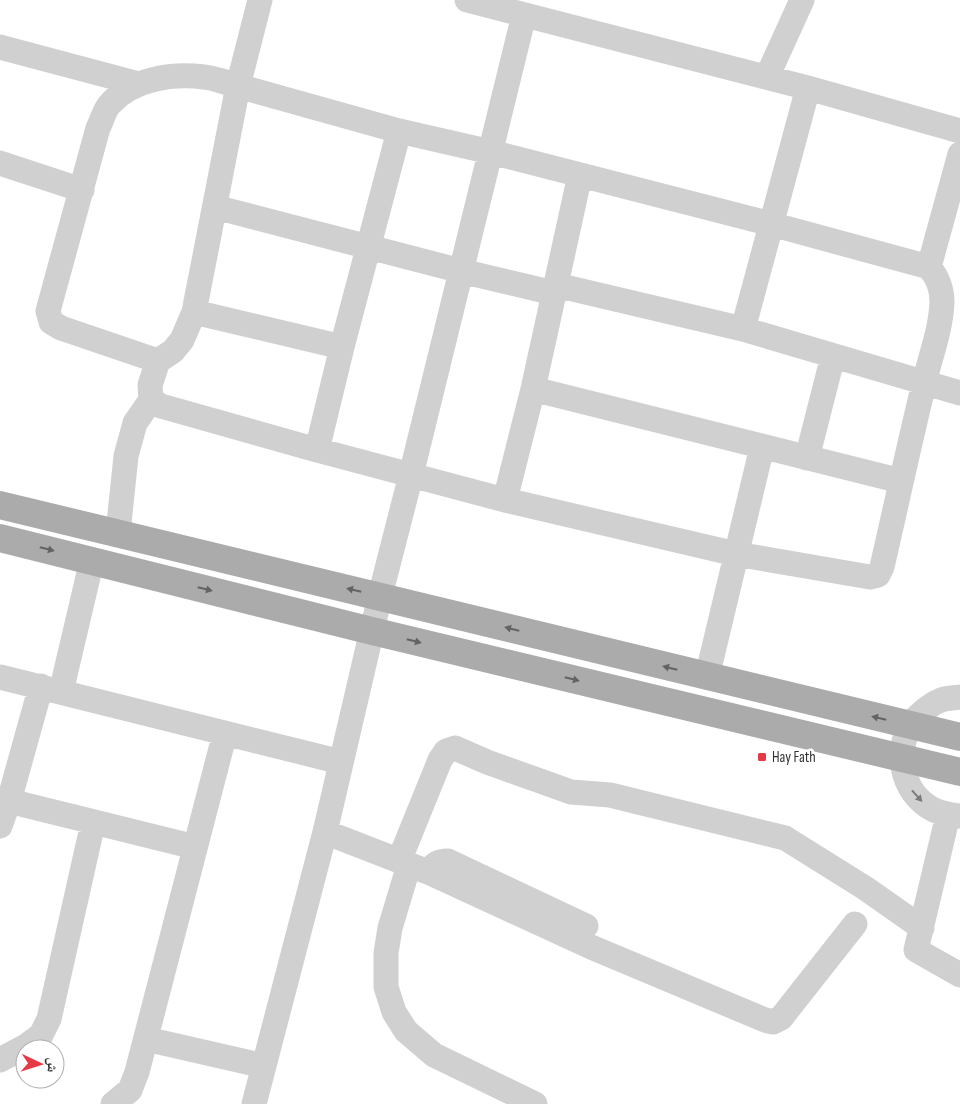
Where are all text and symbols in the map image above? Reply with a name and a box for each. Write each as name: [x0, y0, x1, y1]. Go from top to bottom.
one-way arrow: [40, 545, 55, 553]
one-way arrow: [198, 585, 213, 593]
one-way arrow: [347, 586, 362, 594]
one-way arrow: [504, 624, 519, 632]
one-way arrow: [406, 637, 421, 645]
one-way arrow: [662, 663, 677, 671]
one-way arrow: [564, 675, 579, 683]
one-way arrow: [871, 714, 886, 722]
place label: Hay Fath: [772, 748, 816, 767]
marker: Hay Fath: [756, 751, 768, 763]
one-way arrow: [911, 790, 923, 802]
north arrow: [15, 1039, 65, 1089]
text: ش: [43, 1057, 61, 1073]

